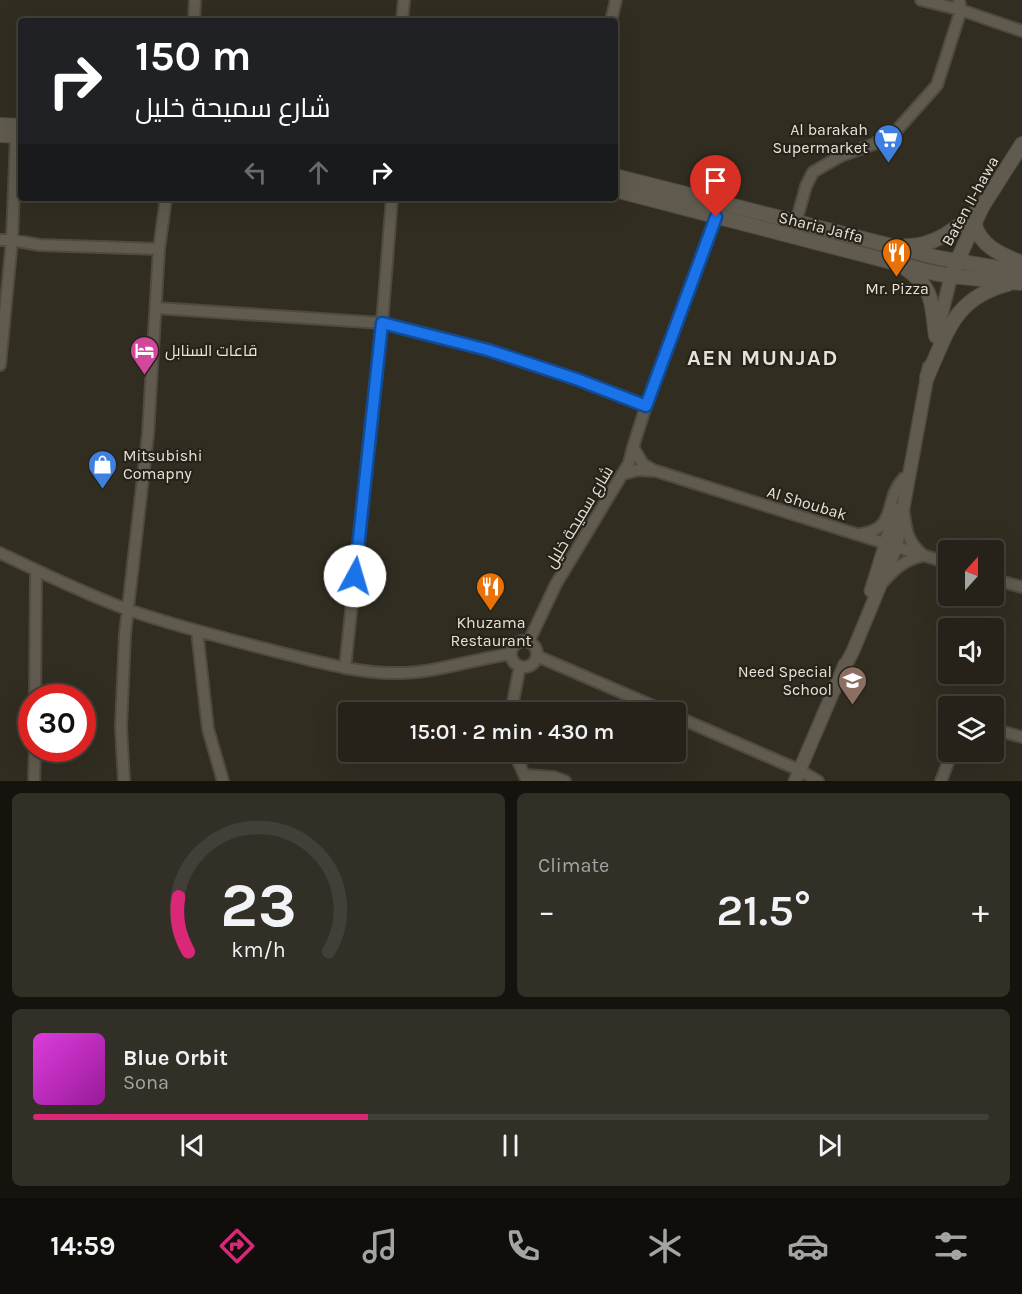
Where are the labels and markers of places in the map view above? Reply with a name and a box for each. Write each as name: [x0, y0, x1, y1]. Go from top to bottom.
place label: Al barakah Supermarket: [772, 120, 868, 157]
supermarket icon: Al barakah Supermarket: [873, 122, 905, 164]
pin: [690, 155, 741, 217]
restaurant icon: Mr. Pizza: [881, 236, 913, 278]
place label: Mr. Pizza: [865, 279, 929, 298]
hotel icon: قاعات السنابل: [128, 334, 160, 376]
place label: قاعات السنابل: [165, 341, 257, 361]
place label: Mitsubishi Comapny: [123, 446, 203, 483]
shop icon: Mitsubishi Comapny: [86, 448, 118, 490]
restaurant icon: Khuzama Restaurant: [475, 570, 507, 612]
place label: Khuzama Restaurant: [450, 613, 532, 650]
place label: Need Special School: [738, 662, 832, 699]
school or university icon: Need Special School: [837, 664, 869, 706]

